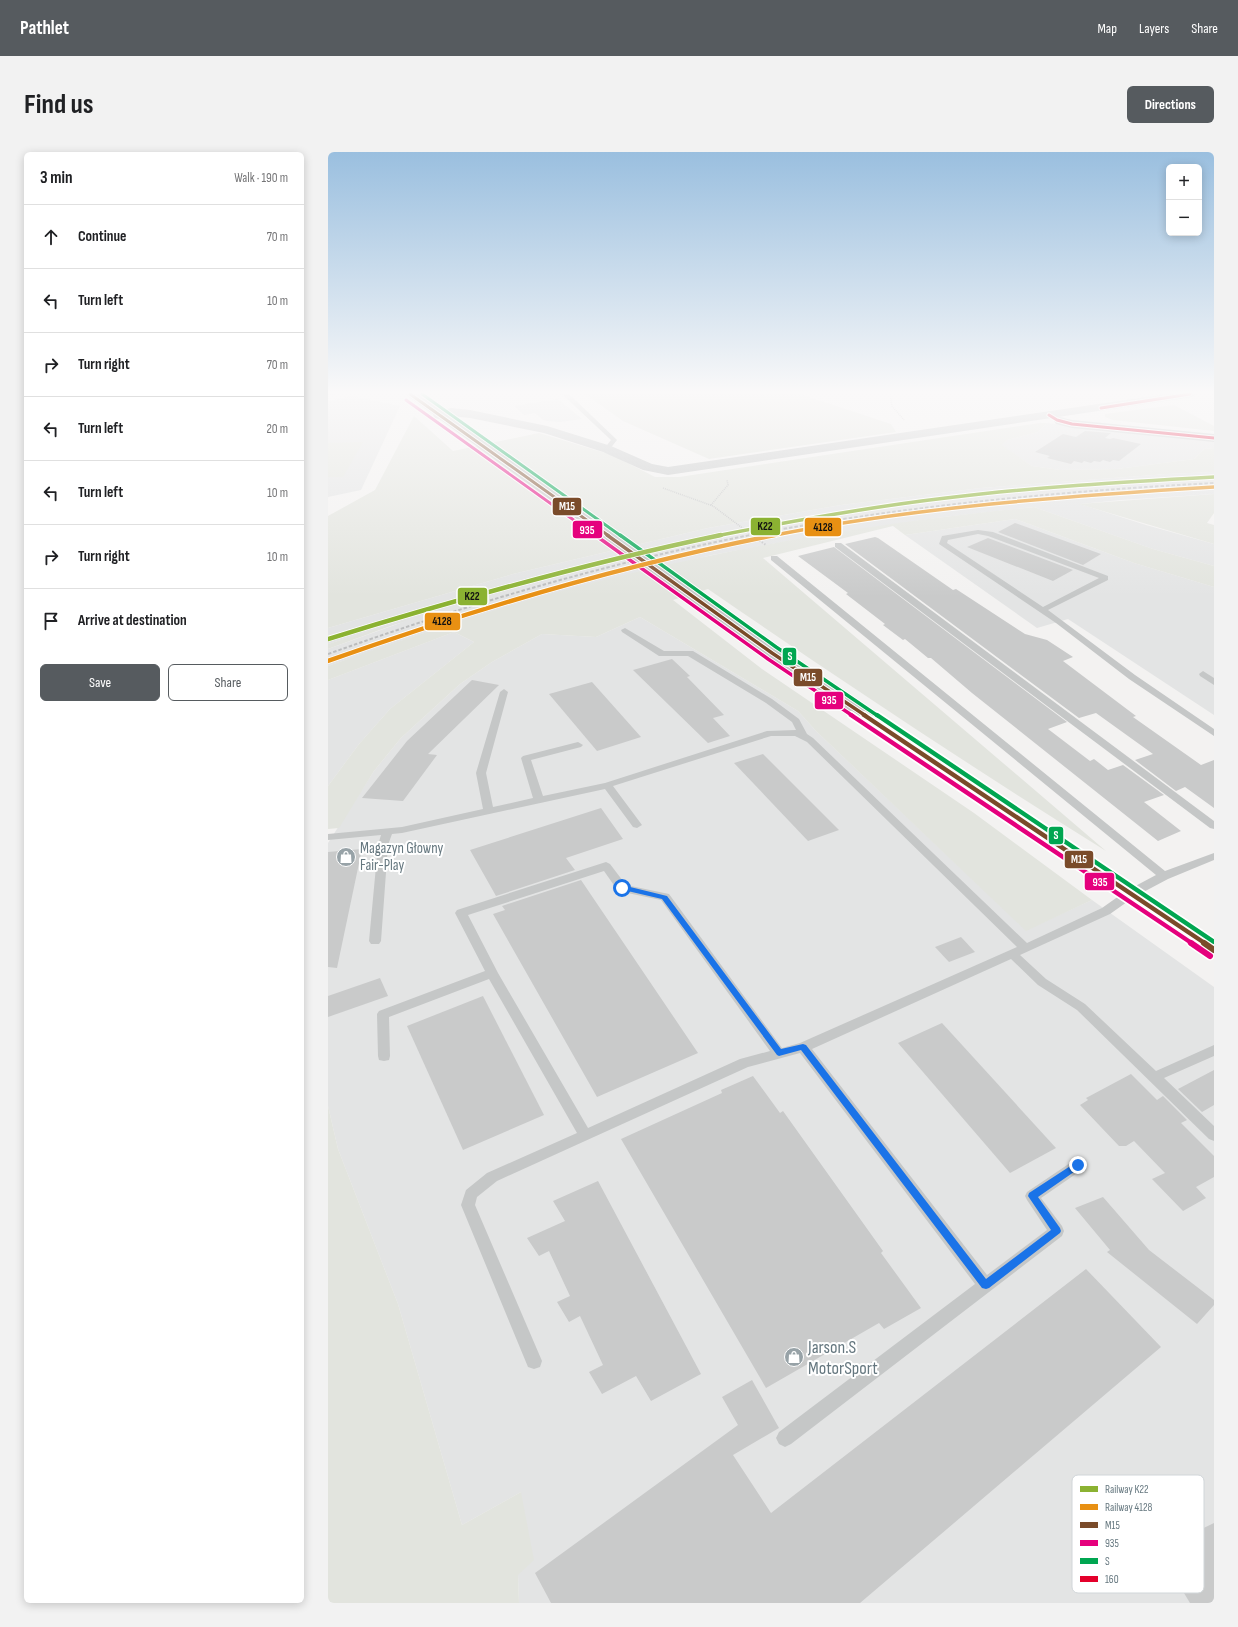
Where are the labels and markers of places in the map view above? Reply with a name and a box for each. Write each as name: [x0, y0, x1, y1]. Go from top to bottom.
place label: Magazyn Głowny Fair-Play: [360, 839, 444, 875]
shop icon: Magazyn Głowny Fair-Play: [335, 846, 357, 868]
place label: Jarson.S MotorSport: [807, 1337, 878, 1379]
shop icon: Jarson.S MotorSport: [783, 1346, 805, 1368]

